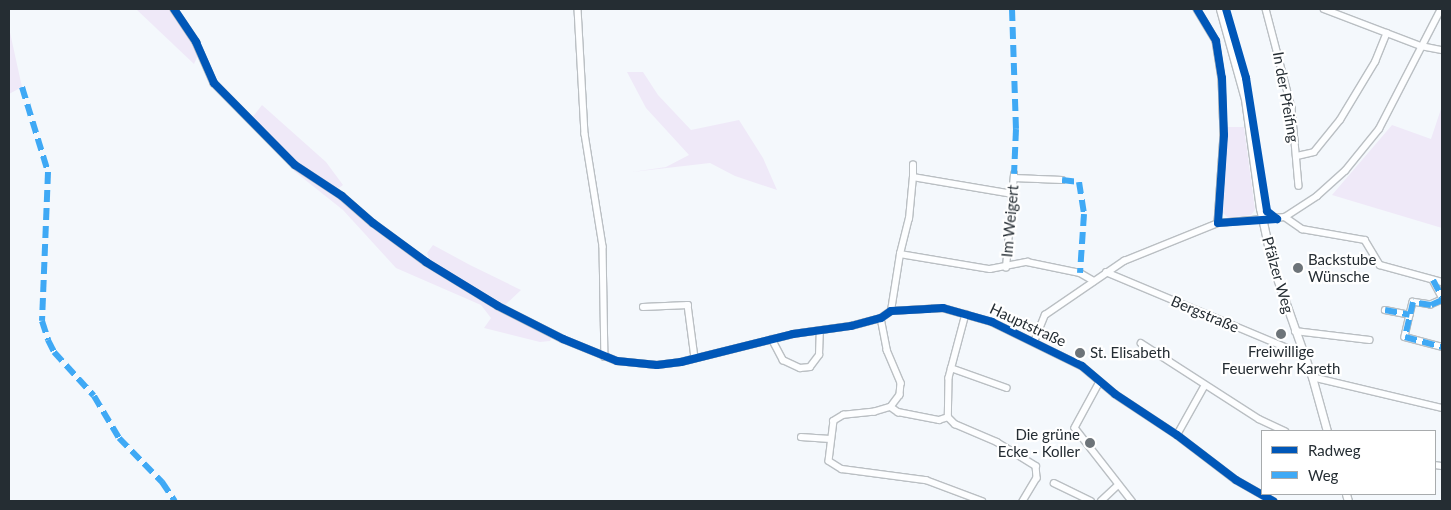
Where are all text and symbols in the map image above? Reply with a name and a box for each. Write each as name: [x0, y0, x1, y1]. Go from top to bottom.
street label: In der Pfeifing: [1269, 50, 1303, 144]
street label: Im Weigert: [998, 184, 1022, 258]
street label: Pfälzer Weg: [1258, 234, 1298, 316]
place label: Backstube Wünsche: [1308, 250, 1376, 285]
marker: Backstube Wünsche: [1292, 262, 1304, 274]
street label: Bergstraße: [1168, 292, 1242, 336]
street label: Hauptstraße: [987, 300, 1069, 350]
marker: Freiwillige Feuerwehr Kareth: [1275, 328, 1287, 340]
place label: Freiwillige Feuerwehr Kareth: [1222, 342, 1340, 377]
place label: St. Elisabeth: [1090, 344, 1170, 362]
marker: St. Elisabeth: [1074, 347, 1086, 359]
place label: Die grüne Ecke - Koller: [998, 425, 1080, 460]
legend: [1261, 430, 1436, 495]
marker: Die grüne Ecke - Koller: [1084, 437, 1096, 449]
text: Radweg: [1308, 441, 1361, 459]
text: Weg: [1308, 466, 1338, 484]

